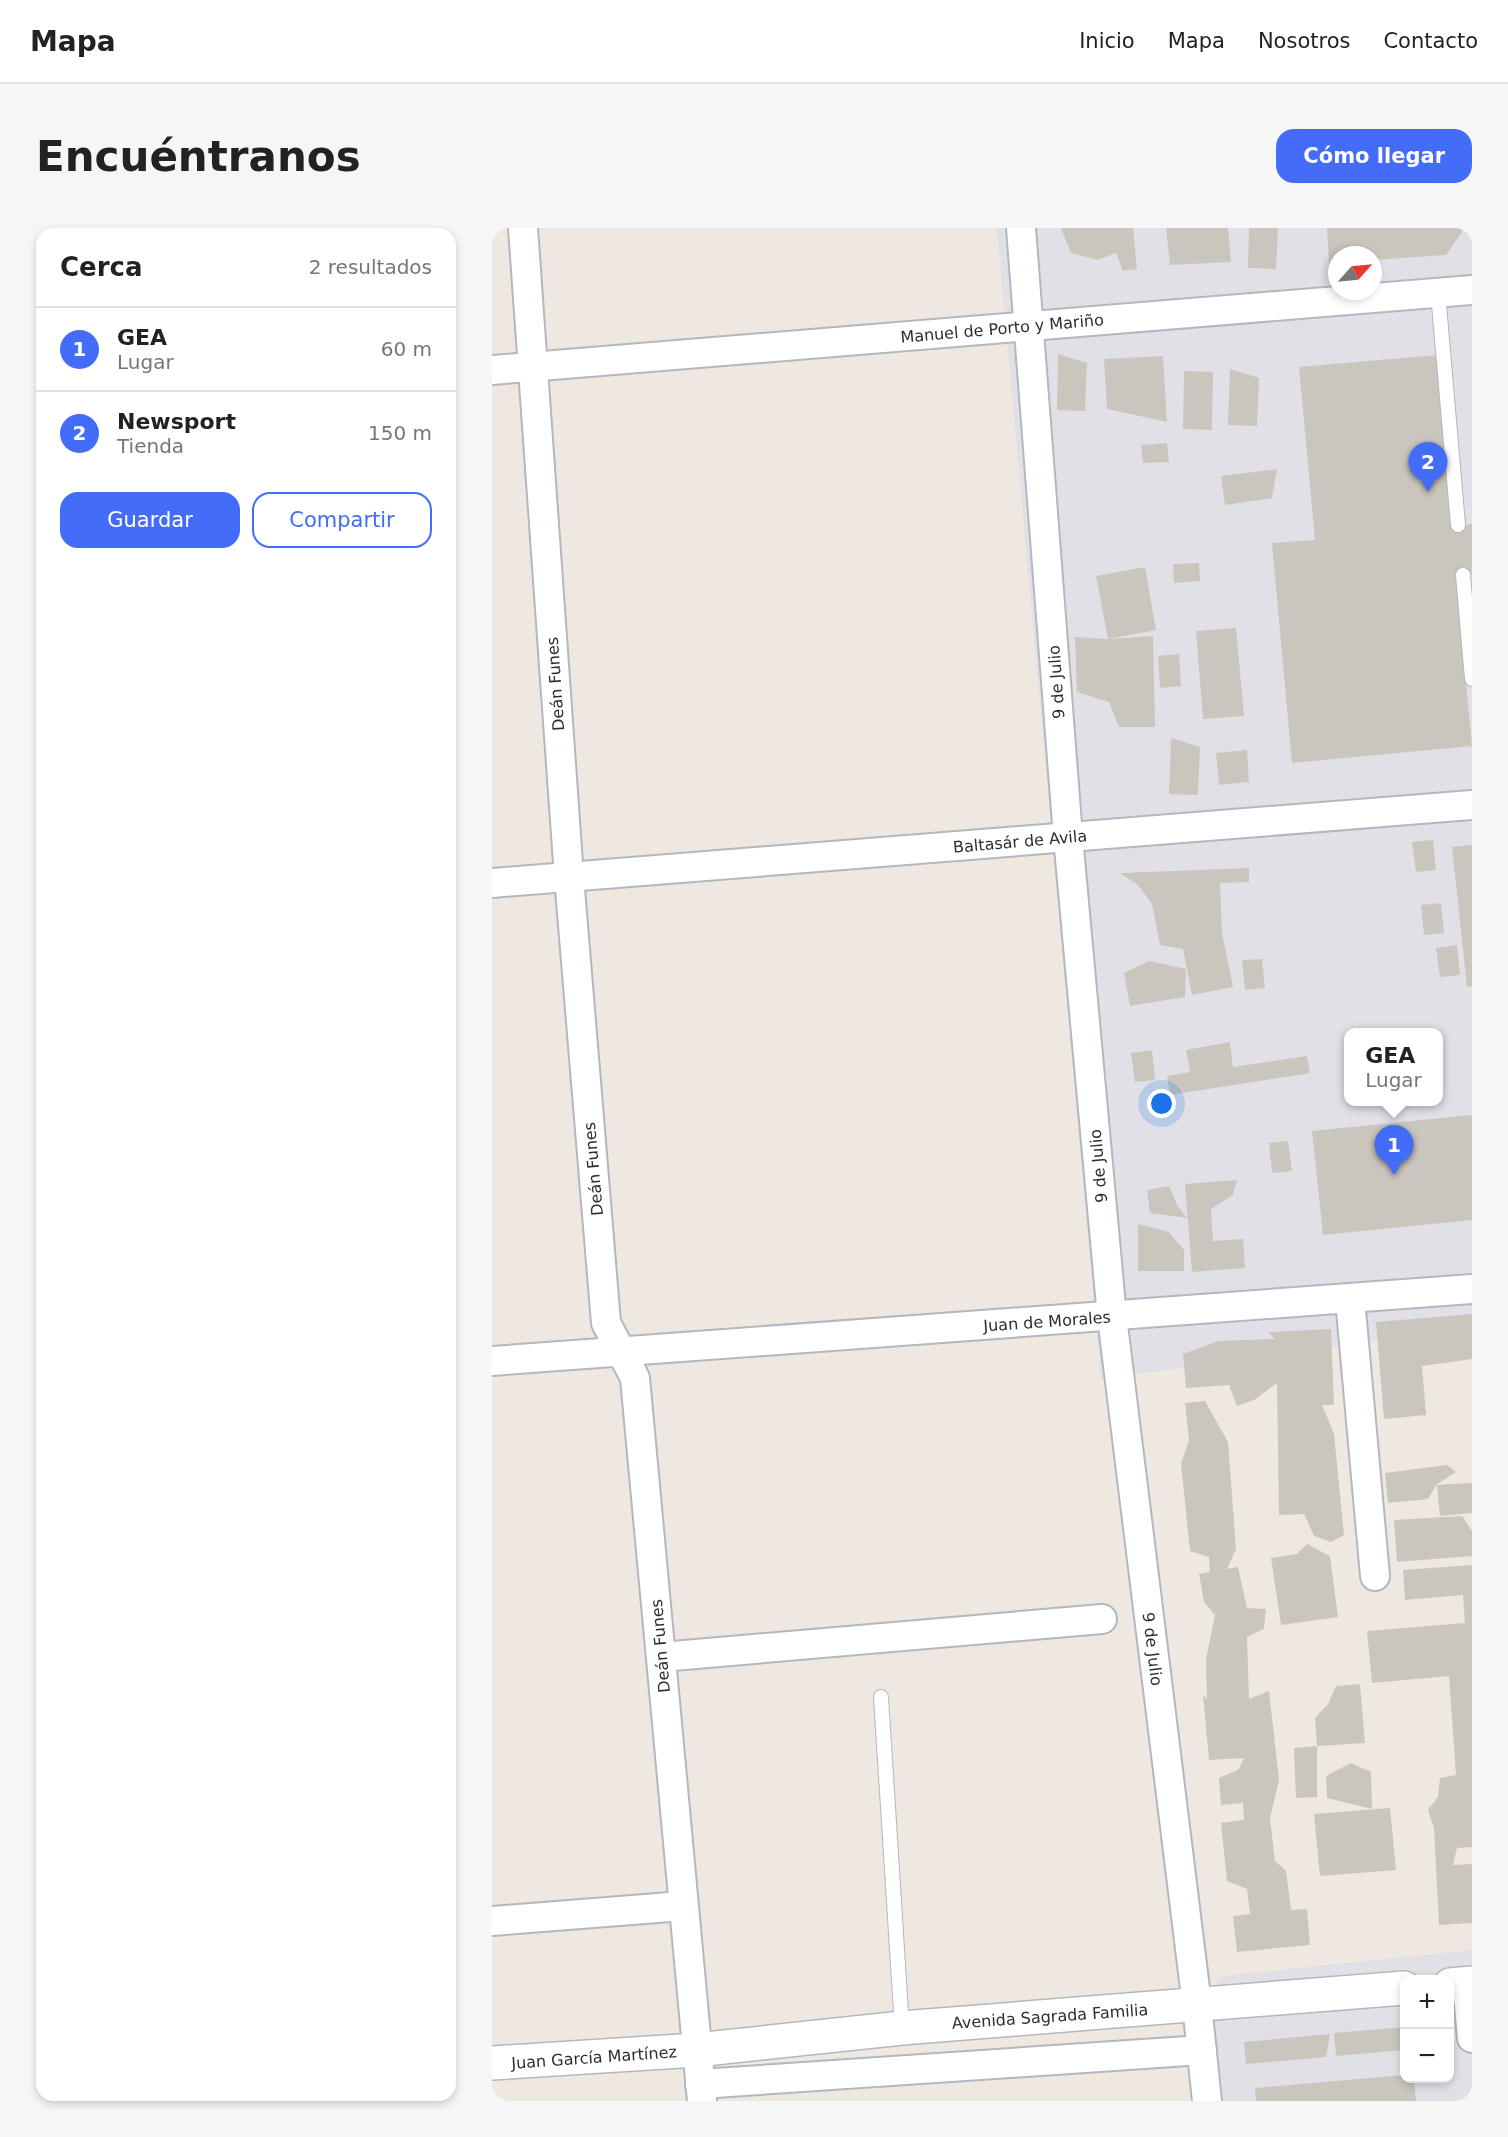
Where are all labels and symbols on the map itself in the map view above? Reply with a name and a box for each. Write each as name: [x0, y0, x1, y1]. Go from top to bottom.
north arrow: [1328, 246, 1382, 300]
street label: Manuel de Porto y Mariño: [900, 310, 1105, 347]
pin: 2: [1408, 442, 1448, 492]
street label: Deán Funes: [543, 636, 568, 732]
street label: 9 de Julio: [1044, 644, 1069, 719]
street label: Baltasár de Avila: [952, 826, 1088, 857]
your location: [1147, 1089, 1176, 1118]
street label: Deán Funes: [580, 1121, 607, 1217]
pin: 1: [1374, 1126, 1414, 1175]
street label: 9 de Julio: [1086, 1128, 1111, 1204]
street label: Juan de Morales: [982, 1308, 1111, 1335]
street label: Deán Funes: [647, 1598, 674, 1694]
street label: 9 de Julio: [1139, 1611, 1166, 1687]
street label: Avenida Sagrada Familia: [951, 2000, 1149, 2033]
street label: Juan García Martínez: [510, 2042, 677, 2073]

